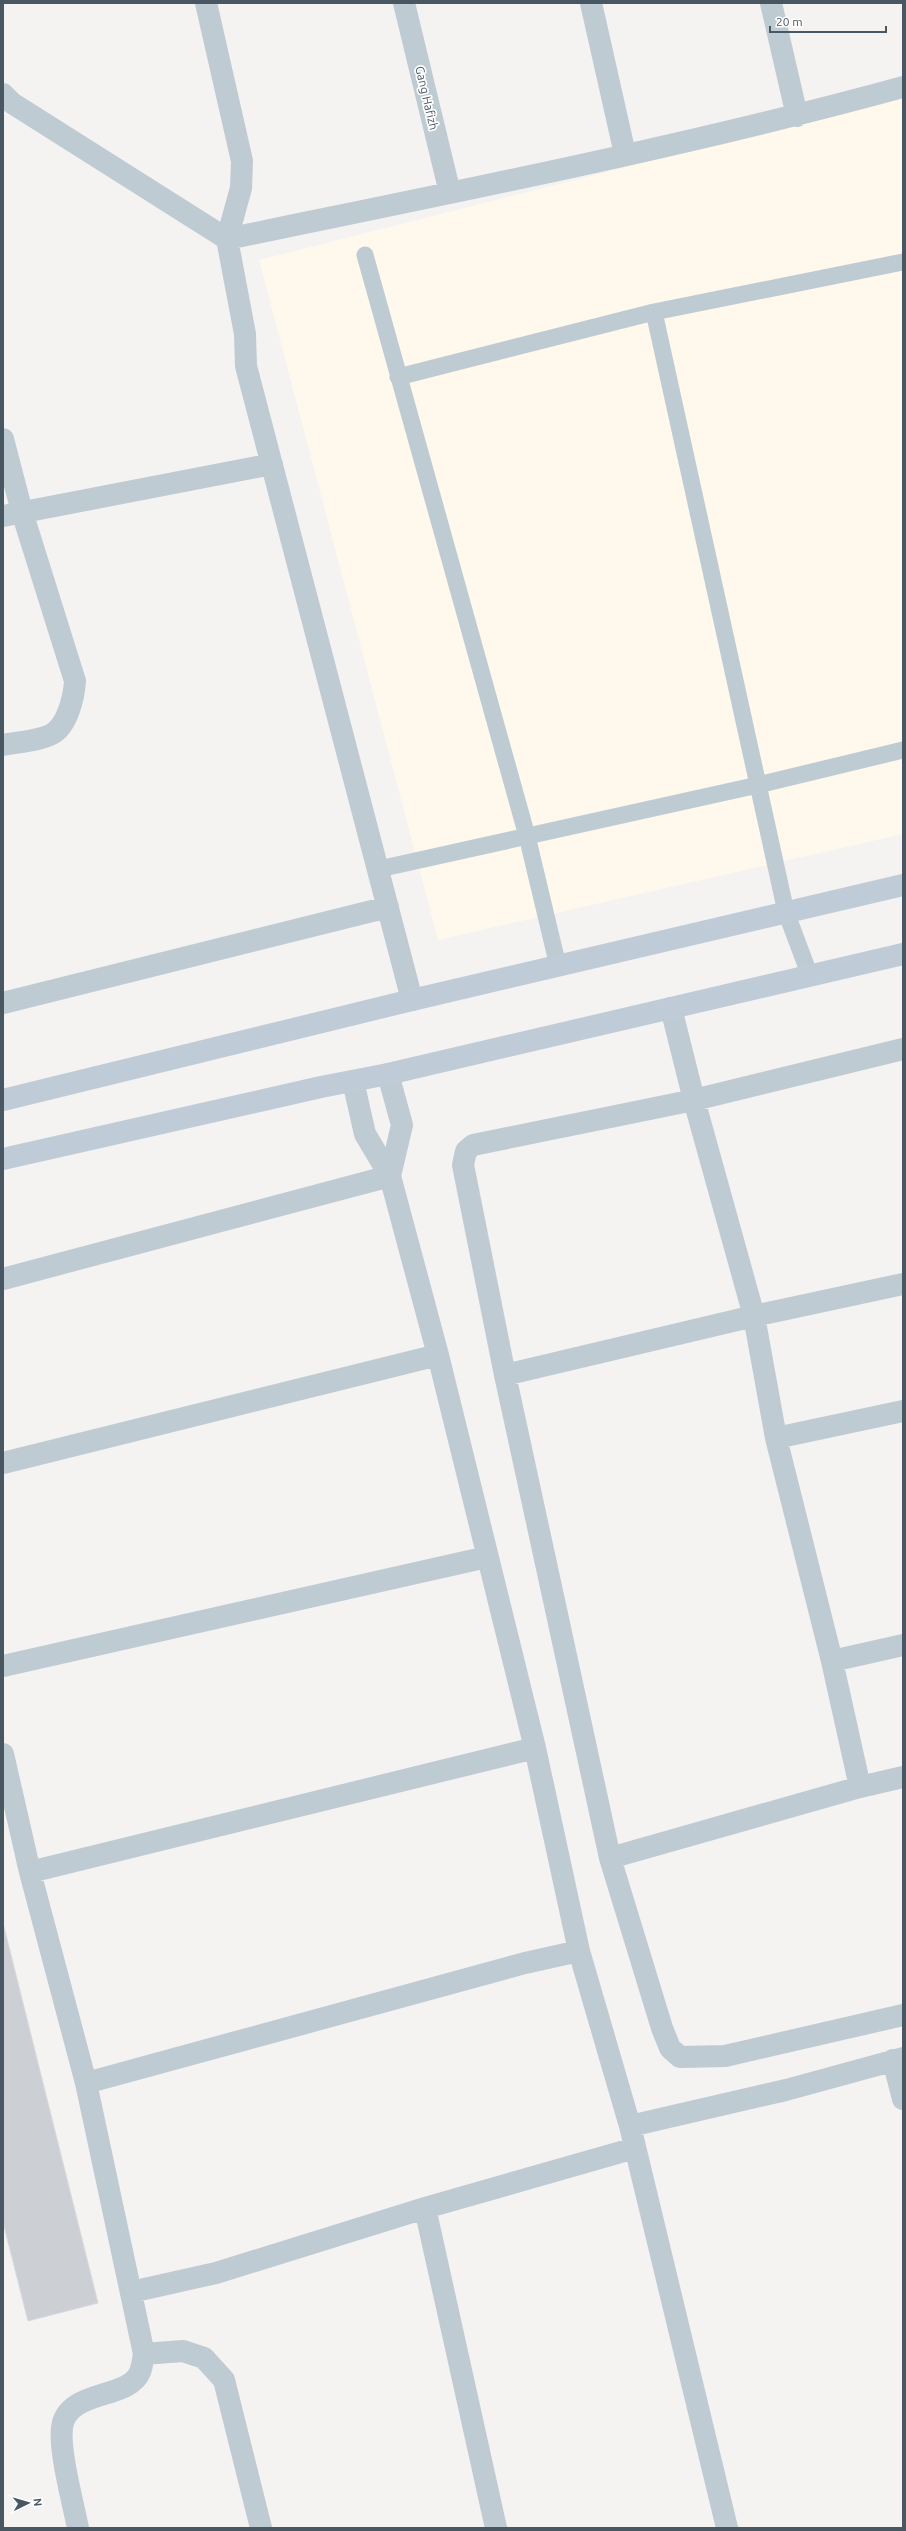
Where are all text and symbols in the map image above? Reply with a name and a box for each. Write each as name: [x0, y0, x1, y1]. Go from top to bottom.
scale bar: [770, 8, 886, 34]
text: 20 m: [776, 15, 803, 28]
street label: Gang Hafizh: [413, 65, 441, 131]
north arrow: [8, 2483, 48, 2523]
text: N: [32, 2498, 44, 2507]

